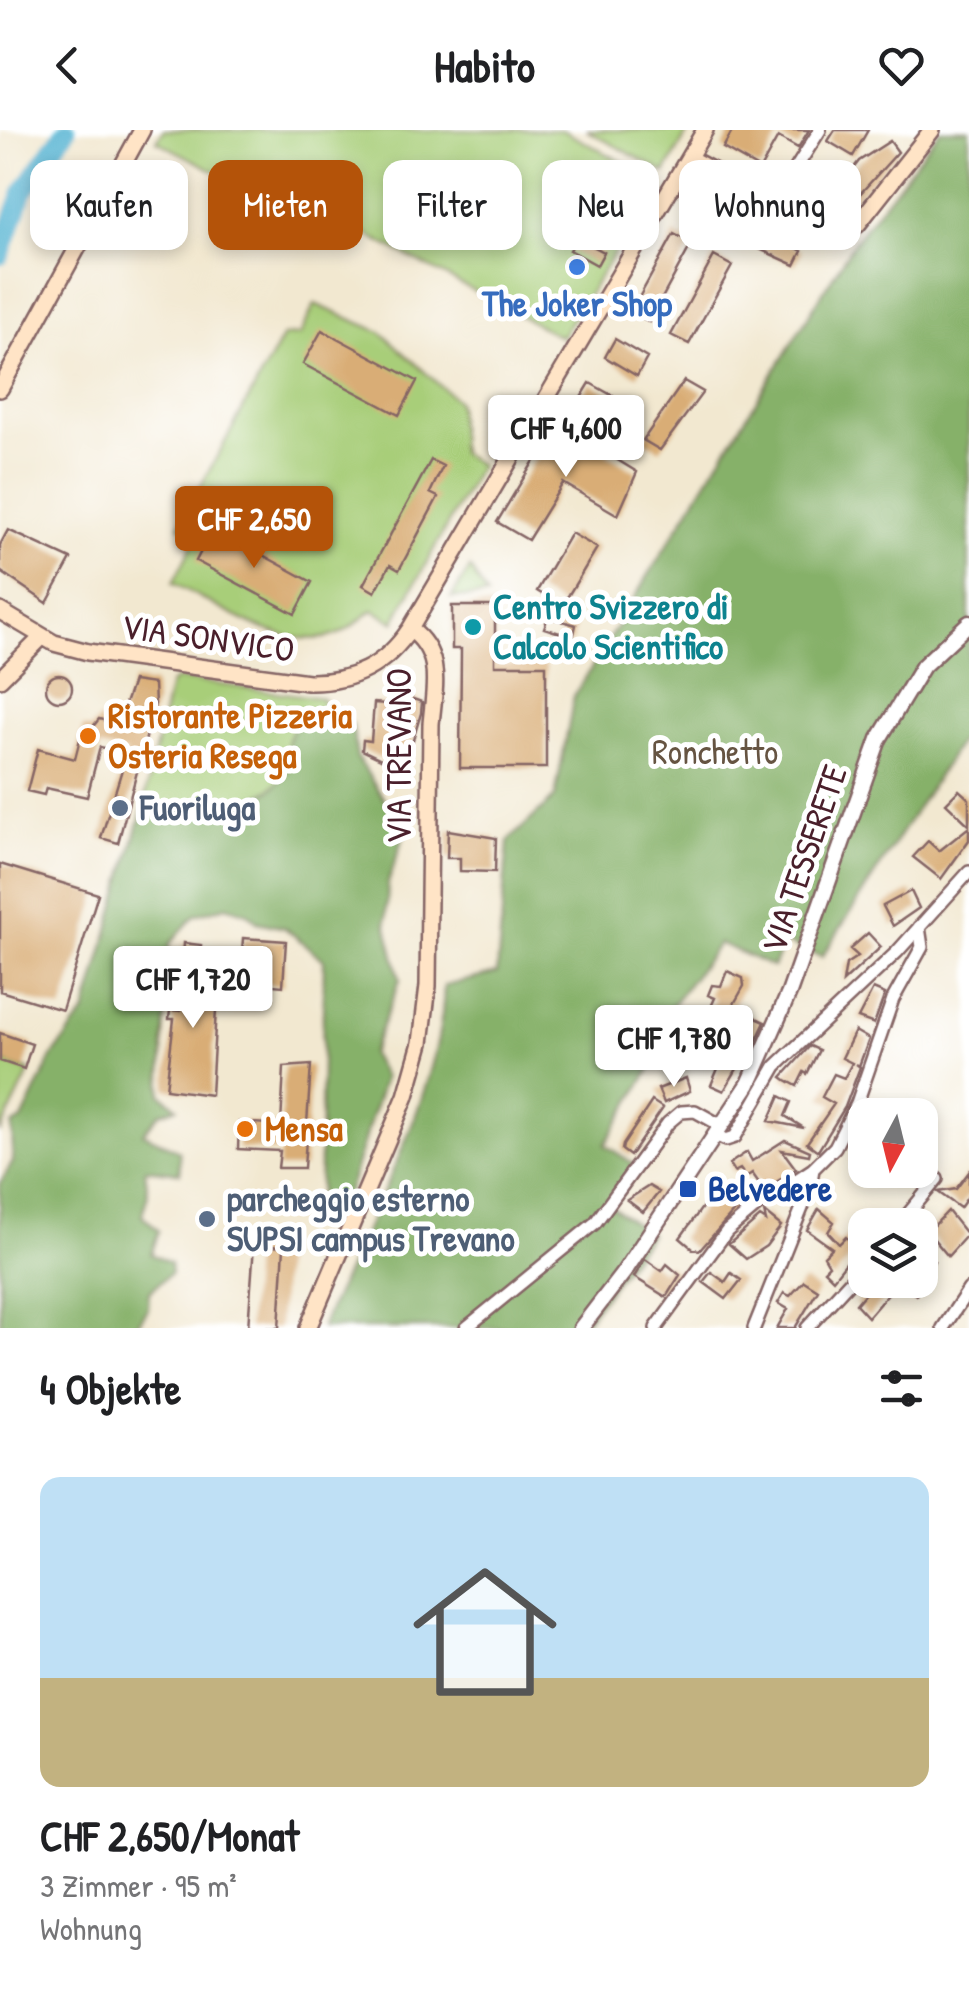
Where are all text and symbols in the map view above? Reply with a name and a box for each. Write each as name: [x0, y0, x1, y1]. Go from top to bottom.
text: Habito: [434, 35, 535, 96]
icon: back: [40, 38, 95, 93]
icon: heart: [874, 38, 929, 93]
chip: Kaufen: [30, 160, 188, 250]
chip: Mieten: [208, 160, 363, 250]
chip: Filter: [383, 160, 522, 250]
chip: Neu: [542, 160, 659, 250]
chip: Wohnung: [679, 160, 861, 250]
marker: The Joker Shop: [566, 256, 588, 278]
place label: The Joker Shop: [481, 280, 673, 328]
pin: CHF 4,600: [452, 395, 680, 480]
text: CHF 4,600: [510, 406, 622, 449]
pin: CHF 2,650: [140, 486, 368, 571]
text: CHF 2,650: [197, 497, 311, 540]
place label: Centro Svizzero di Calcolo Scientifico: [493, 583, 729, 670]
street label: VIA SONVICO: [119, 602, 297, 673]
marker: Centro Svizzero di Calcolo Scientifico: [462, 616, 484, 638]
street label: VIA TREVANO: [375, 668, 422, 844]
place label: Ristorante Pizzeria Osteria Resega: [108, 692, 352, 780]
marker: Ristorante Pizzeria Osteria Resega: [77, 725, 99, 747]
park label: Ronchetto: [652, 728, 778, 775]
street label: VIA TESSERETE: [749, 759, 858, 959]
place label: Fuoriluga: [139, 784, 255, 832]
marker: Fuoriluga: [109, 797, 131, 819]
pin: CHF 1,720: [79, 946, 307, 1031]
text: CHF 1,720: [135, 957, 251, 1000]
pin: CHF 1,780: [560, 1005, 788, 1090]
text: CHF 1,780: [617, 1016, 731, 1059]
north arrow: [848, 1098, 938, 1188]
map controls: [848, 1098, 938, 1298]
place label: Mensa: [265, 1105, 343, 1152]
marker: Mensa: [234, 1118, 256, 1140]
place label: Belvedere: [708, 1165, 832, 1212]
place label: parcheggio esterno SUPSI campus Trevano: [227, 1175, 515, 1263]
marker: Belvedere: [677, 1178, 699, 1200]
marker: parcheggio esterno SUPSI campus Trevano: [196, 1208, 218, 1230]
button: layers: [848, 1208, 938, 1298]
text: 4 Objekte: [40, 1360, 181, 1417]
icon: filters: [874, 1361, 929, 1416]
icon: home: [395, 1542, 575, 1722]
text: CHF 2,650/Monat: [40, 1807, 299, 1864]
text: 3 Zimmer · 95 m²: [40, 1864, 237, 1907]
text: Wohnung: [40, 1907, 142, 1950]

